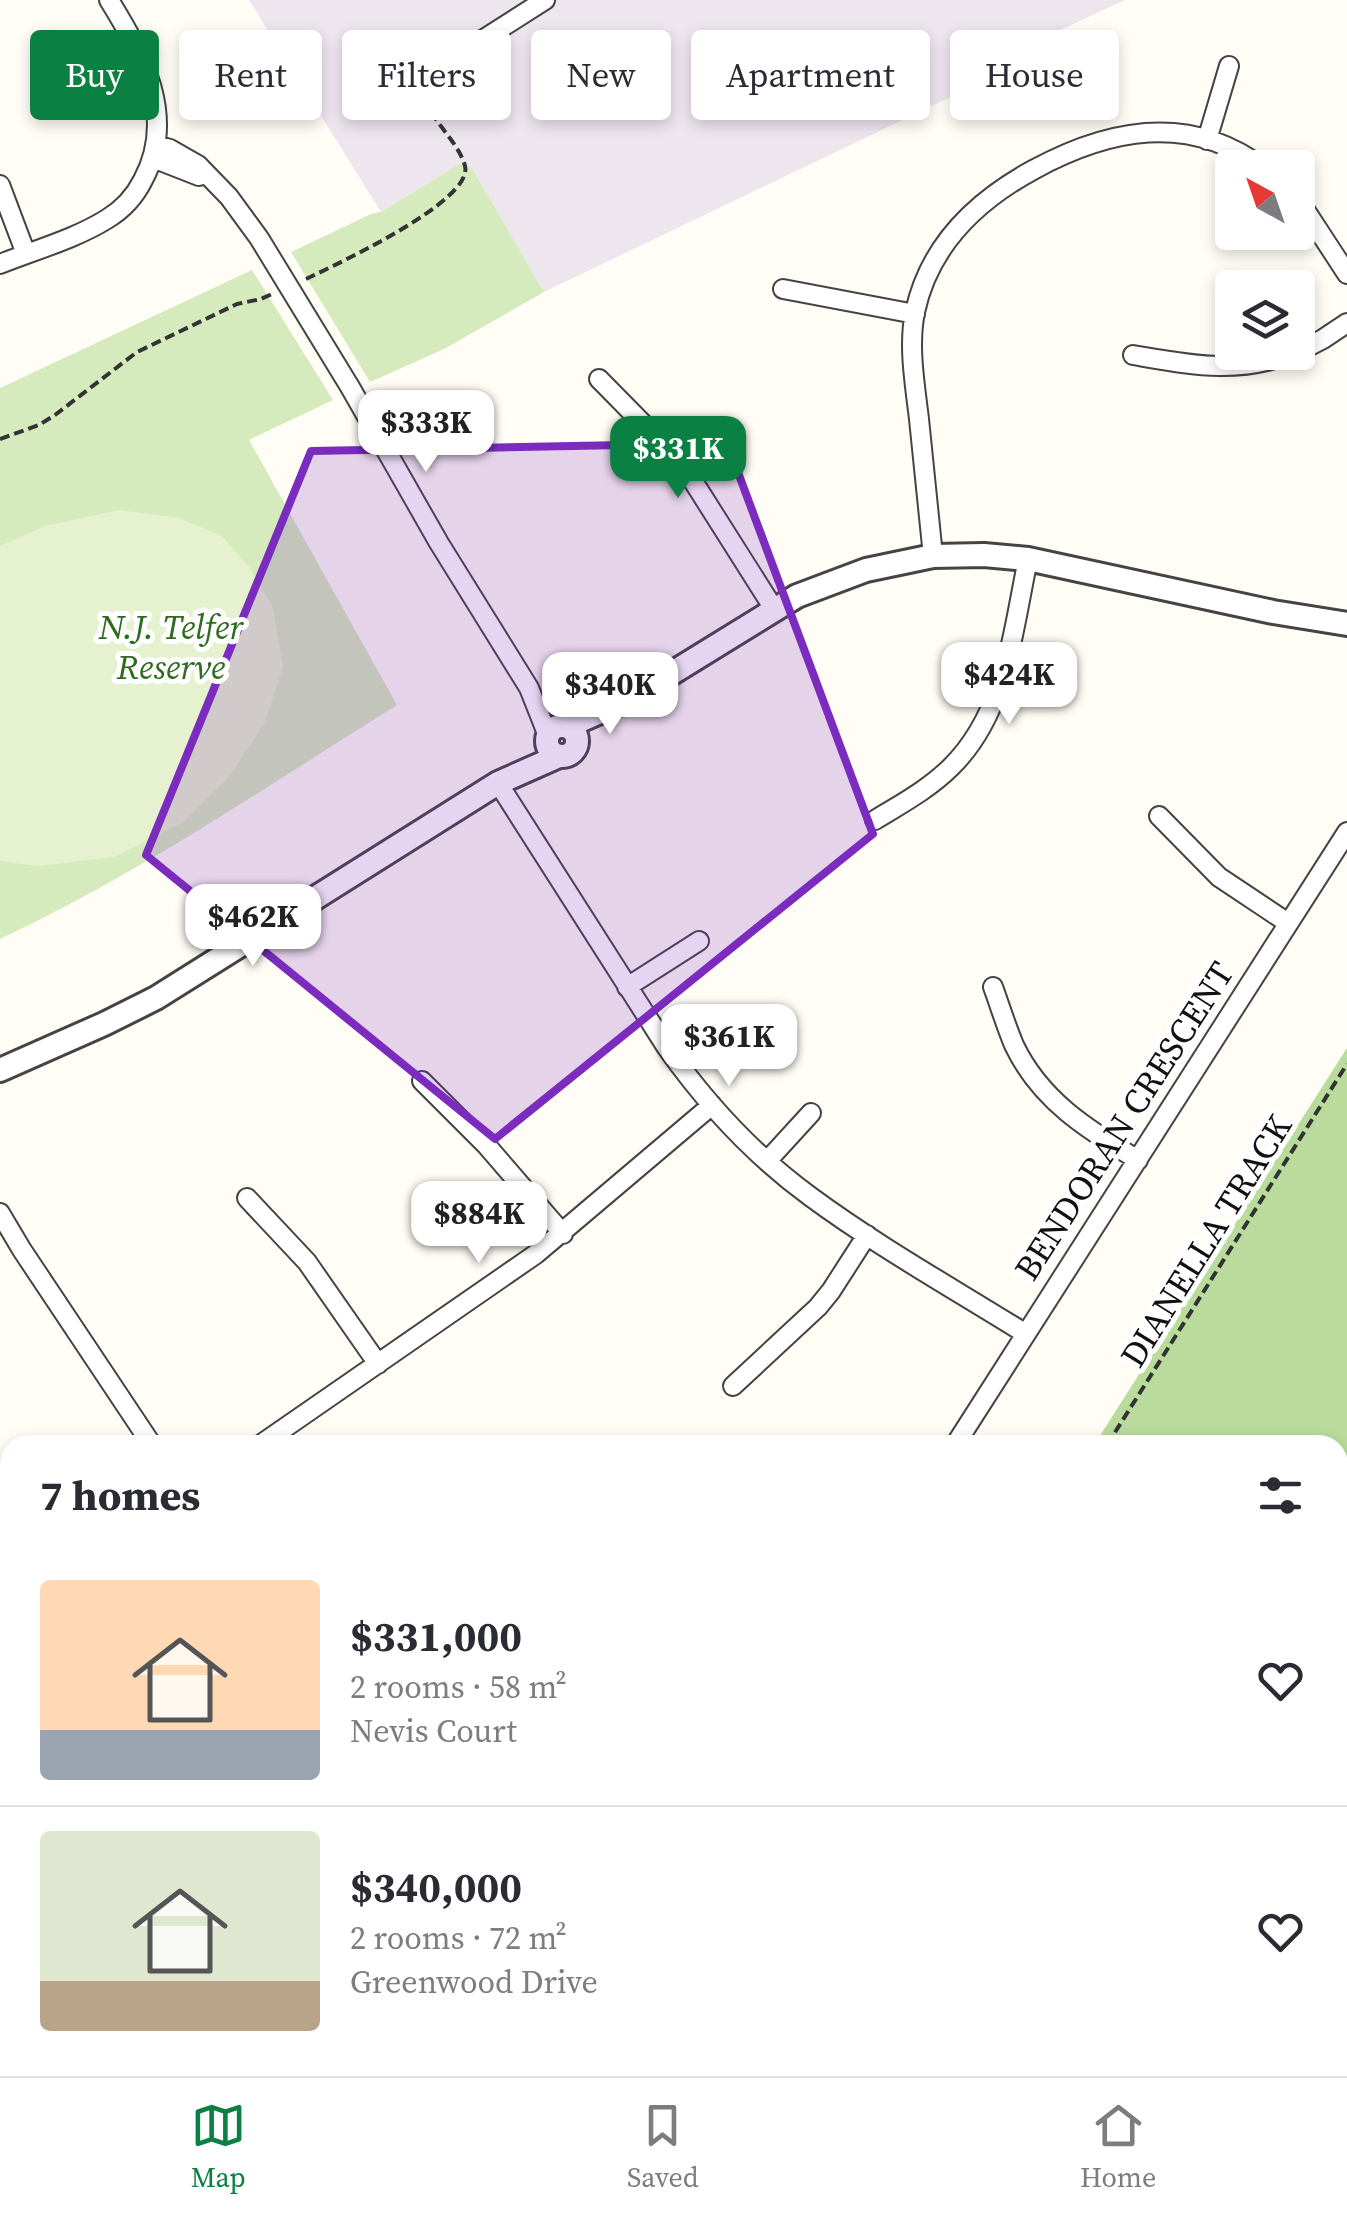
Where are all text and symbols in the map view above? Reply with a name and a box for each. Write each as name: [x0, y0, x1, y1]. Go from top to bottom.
chip: Buy: [30, 30, 159, 120]
chip: Rent: [179, 30, 322, 120]
chip: Filters: [342, 30, 511, 120]
chip: New: [531, 30, 671, 120]
chip: Apartment: [691, 30, 930, 120]
chip: House: [950, 30, 1119, 120]
north arrow: [1215, 150, 1315, 250]
map controls: [1215, 150, 1315, 370]
button: layers: [1215, 270, 1315, 370]
pin: $333K: [356, 390, 496, 475]
text: $333K: [380, 400, 472, 444]
pin: $331K: [608, 416, 748, 501]
text: $331K: [632, 426, 724, 470]
park label: N.J. Telfer Reserve: [98, 603, 244, 691]
pin: $424K: [939, 642, 1079, 727]
pin: $340K: [540, 652, 680, 737]
text: $424K: [963, 652, 1055, 696]
text: $340K: [564, 662, 656, 706]
pin: $462K: [183, 884, 323, 969]
text: $462K: [207, 894, 299, 938]
street label: BENDORAN CRESCENT: [1003, 953, 1245, 1289]
pin: $361K: [659, 1004, 799, 1089]
text: $361K: [683, 1014, 775, 1058]
street label: DIANELLA TRACK: [1109, 1105, 1303, 1376]
pin: $884K: [409, 1181, 549, 1266]
text: $884K: [433, 1191, 525, 1235]
text: 7 homes: [40, 1466, 200, 1524]
icon: filters: [1253, 1468, 1308, 1523]
text: $331,000: [350, 1607, 522, 1665]
icon: home: [120, 1620, 240, 1740]
icon: heart: [1253, 1653, 1308, 1708]
text: 2 rooms · 58 m²: [350, 1665, 567, 1709]
text: Nevis Court: [350, 1709, 517, 1753]
text: $340,000: [350, 1858, 522, 1916]
icon: home: [120, 1871, 240, 1991]
icon: heart: [1253, 1904, 1308, 1959]
text: 2 rooms · 72 m²: [350, 1916, 567, 1960]
text: Greenwood Drive: [350, 1960, 598, 2004]
tab: Map: [191, 2098, 246, 2196]
tab: Saved: [627, 2098, 699, 2196]
tab: Home: [1080, 2098, 1156, 2196]

